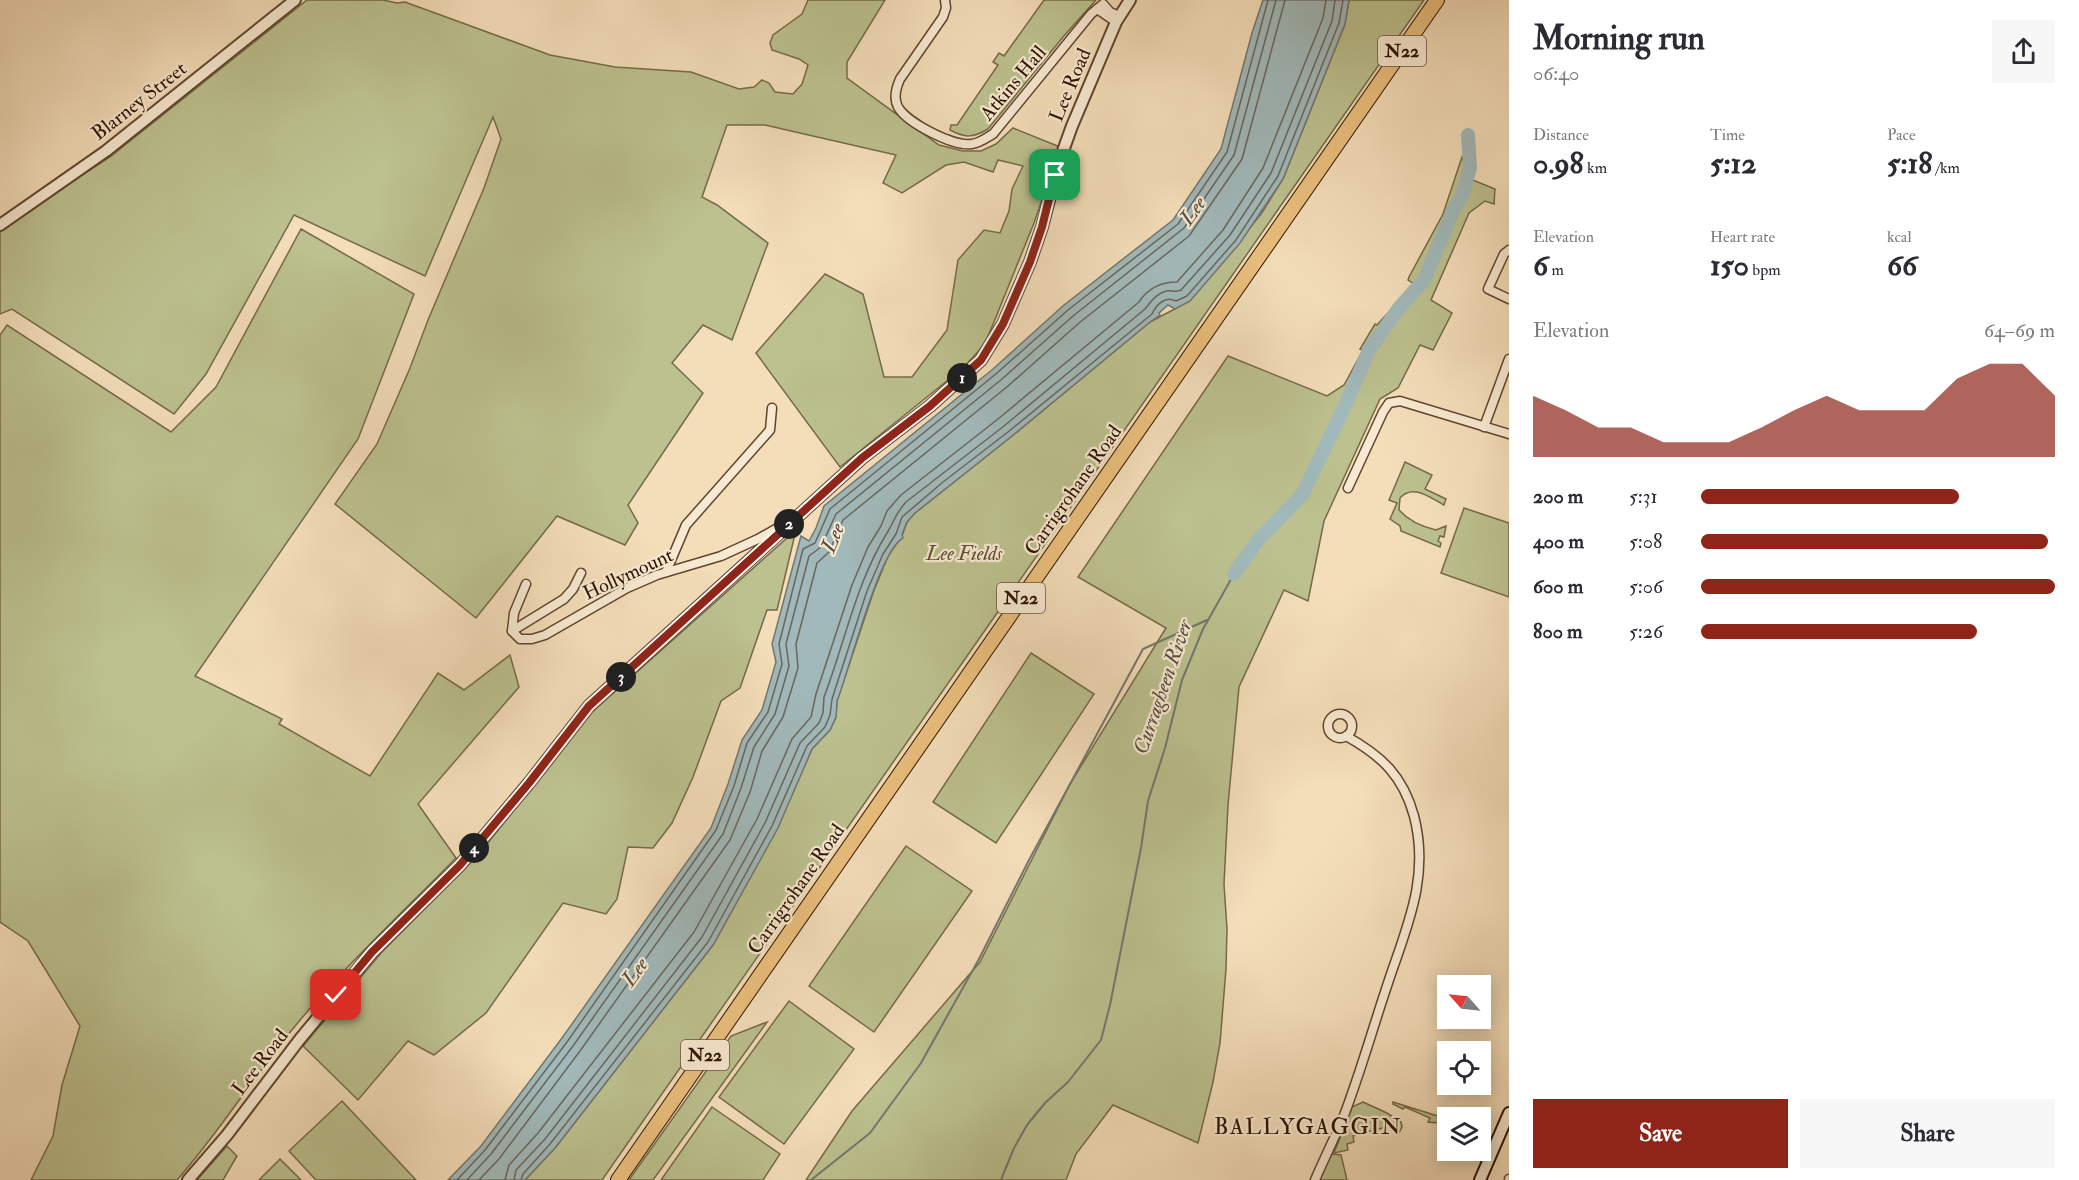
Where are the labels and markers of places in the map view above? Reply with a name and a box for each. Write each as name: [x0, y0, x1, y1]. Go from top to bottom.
pin: [1029, 149, 1080, 200]
pin: 1: [947, 363, 977, 393]
pin: 2: [774, 509, 804, 539]
pin: 3: [606, 662, 636, 692]
pin: 4: [459, 833, 489, 863]
pin: [310, 969, 361, 1020]

